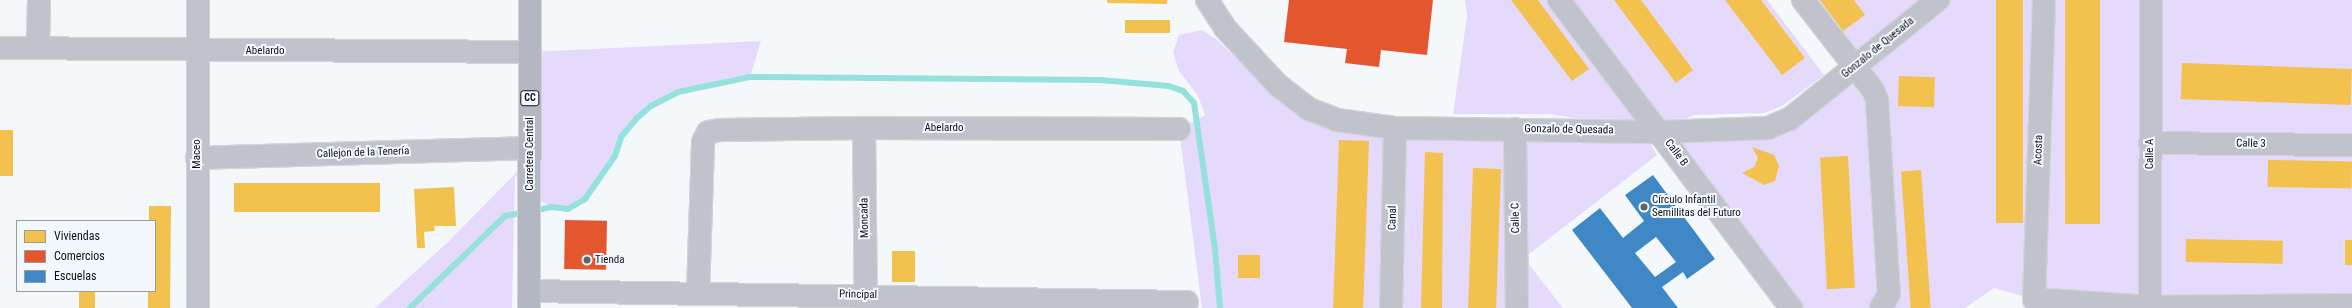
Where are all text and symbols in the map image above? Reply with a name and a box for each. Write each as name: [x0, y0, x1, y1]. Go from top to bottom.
street label: Gonzalo de Quesada: [1839, 15, 1917, 81]
street label: Abelardo: [246, 44, 284, 58]
road number: CC: [520, 90, 540, 106]
street label: Carretera Central: [523, 117, 537, 191]
street label: Abelardo: [925, 121, 963, 135]
street label: Gonzalo de Quesada: [1524, 123, 1614, 137]
street label: Acosta: [2032, 135, 2046, 165]
street label: Calle B: [1662, 137, 1690, 169]
street label: Calle 3: [2236, 137, 2266, 151]
street label: Maceo: [190, 139, 204, 169]
street label: Calle A: [2143, 139, 2157, 169]
street label: Callejon de la Tenería: [316, 145, 410, 161]
place label: Círculo Infantil Semillitas del Futuro: [1652, 194, 1741, 220]
street label: Moncada: [858, 198, 872, 238]
marker: Círculo Infantil Semillitas del Futuro: [1639, 202, 1649, 212]
street label: Calle C: [1509, 203, 1523, 233]
street label: Canal: [1386, 206, 1400, 230]
legend: [16, 220, 156, 292]
text: Viviendas: [54, 229, 100, 243]
text: Comercios: [54, 249, 105, 263]
place label: Tienda: [595, 253, 624, 267]
marker: Tienda: [582, 255, 592, 265]
text: Escuelas: [54, 269, 96, 283]
street label: Principal: [839, 288, 877, 302]

